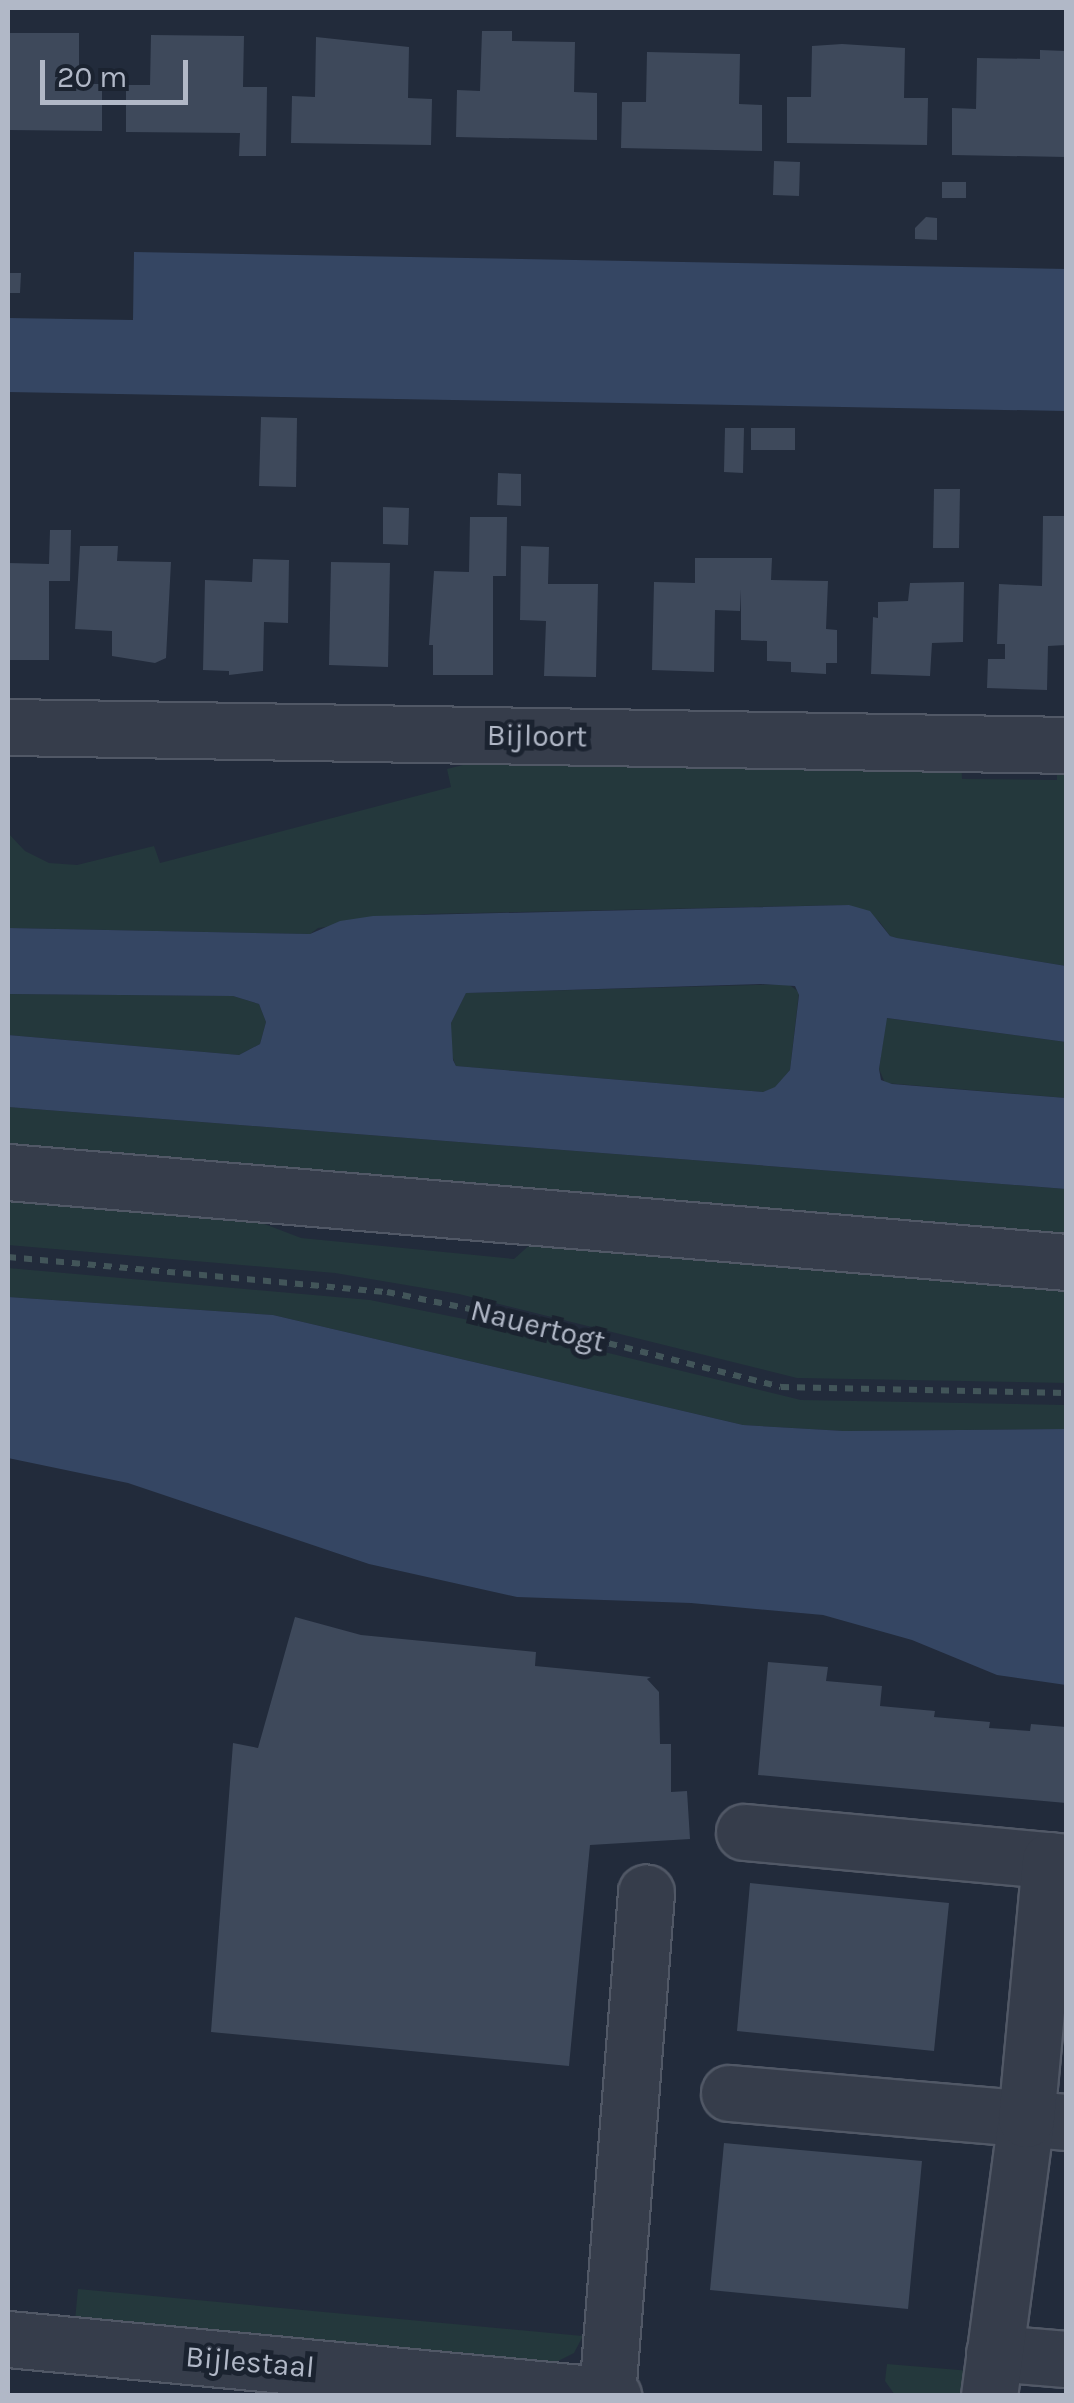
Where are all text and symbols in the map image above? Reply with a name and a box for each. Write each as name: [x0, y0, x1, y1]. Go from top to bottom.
scale bar: [45, 40, 192, 102]
text: 20 m: [57, 59, 127, 95]
street label: Bijloort: [487, 717, 587, 755]
street label: Nauertogt: [467, 1292, 609, 1360]
street label: Bijlestaal: [184, 2338, 316, 2386]

